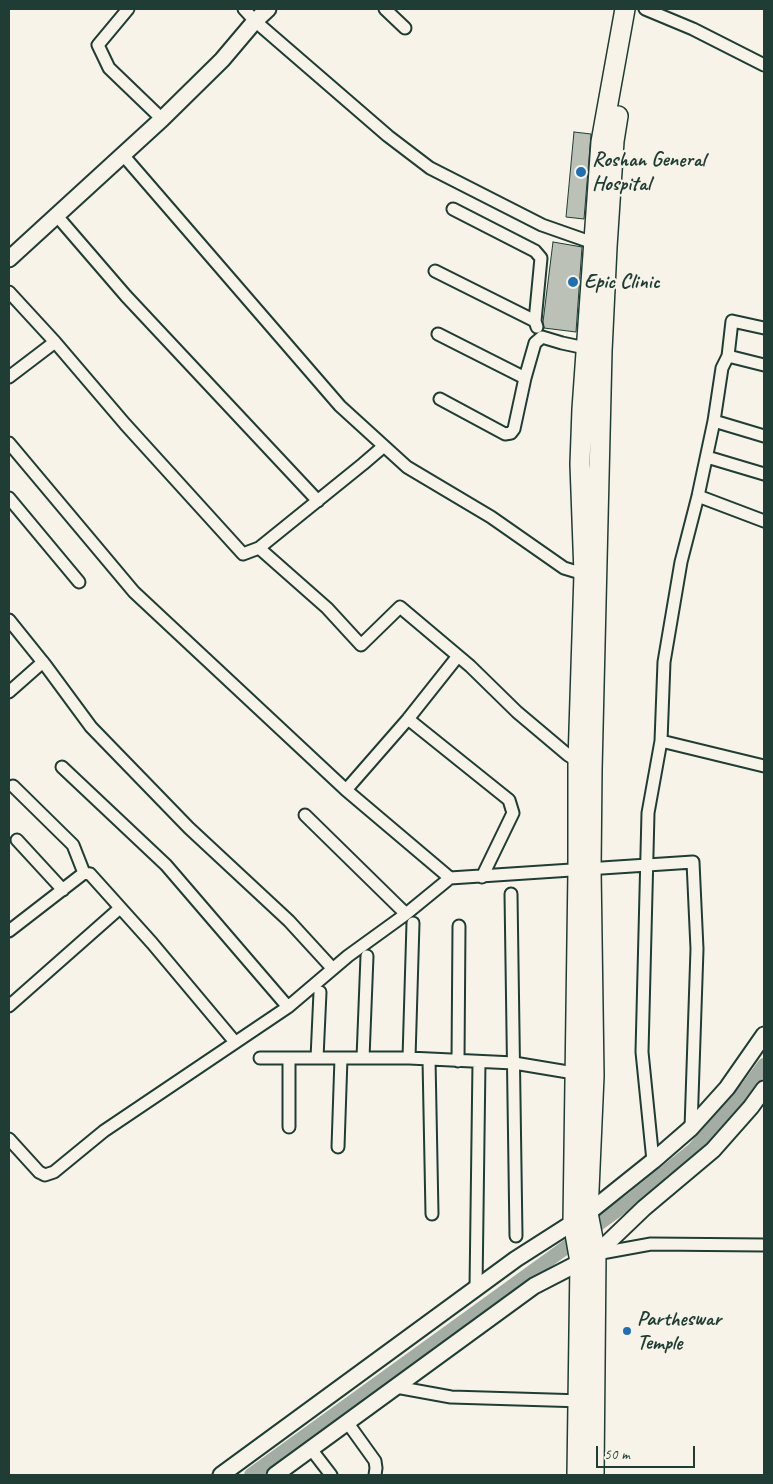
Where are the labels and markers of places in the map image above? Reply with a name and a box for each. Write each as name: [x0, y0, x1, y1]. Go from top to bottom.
place label: Roshan General Hospital: [592, 147, 705, 197]
marker: Roshan General Hospital: [574, 165, 588, 179]
place label: Epic Clinic: [584, 269, 660, 295]
marker: Epic Clinic: [566, 275, 580, 289]
place label: Partheswar Temple: [637, 1306, 721, 1356]
marker: Partheswar Temple: [621, 1325, 633, 1337]

